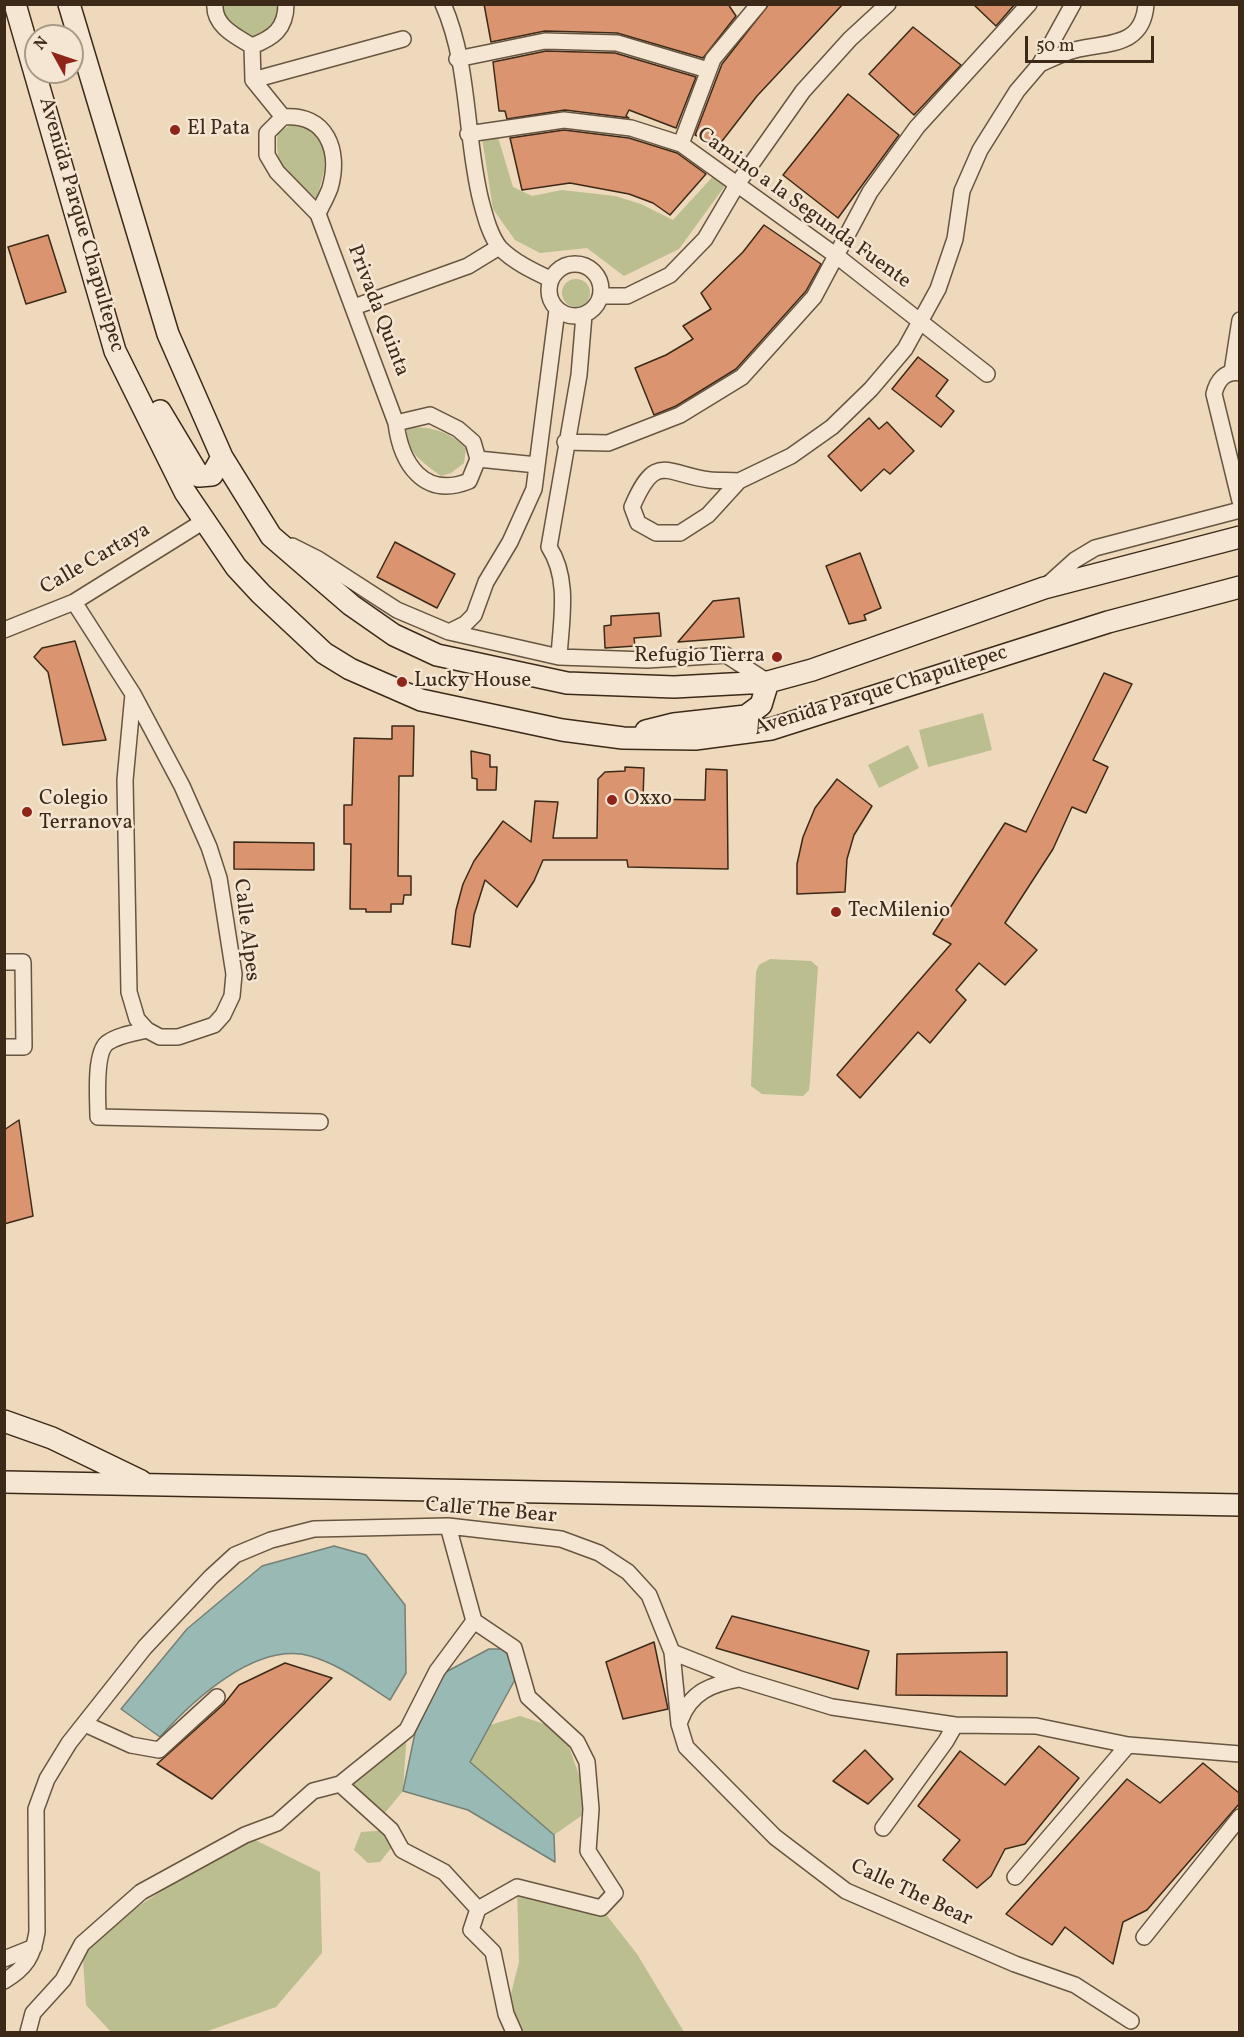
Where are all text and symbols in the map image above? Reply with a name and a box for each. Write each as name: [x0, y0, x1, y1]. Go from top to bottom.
north arrow: [24, 24, 84, 84]
scale bar: [1028, 24, 1157, 62]
text: N: [30, 32, 54, 55]
text: 50 m: [1036, 34, 1075, 59]
street label: Avenida Parque Chapultepec: [32, 95, 128, 355]
place label: El Pata: [187, 117, 250, 143]
marker: El Pata: [168, 123, 182, 137]
street label: Camino a la Segunda Fuente: [691, 123, 915, 295]
street label: Privada Quinta: [340, 241, 414, 381]
street label: Calle Cartaya: [36, 518, 156, 602]
street label: Avenida Parque Chapultepec: [751, 641, 1011, 743]
place label: Refugio Tierra: [634, 644, 765, 670]
marker: Refugio Tierra: [770, 650, 784, 664]
place label: Lucky House: [414, 669, 531, 695]
marker: Lucky House: [395, 675, 409, 689]
place label: Colegio Terranova: [39, 787, 133, 837]
place label: Oxxo: [624, 787, 672, 813]
marker: Oxxo: [605, 793, 619, 807]
marker: Colegio Terranova: [20, 805, 34, 819]
street label: Calle Alpes: [226, 877, 264, 983]
place label: TecMilenio: [848, 899, 950, 925]
marker: TecMilenio: [829, 905, 843, 919]
street label: Calle The Bear: [424, 1494, 558, 1530]
street label: Calle The Bear: [846, 1855, 976, 1933]

